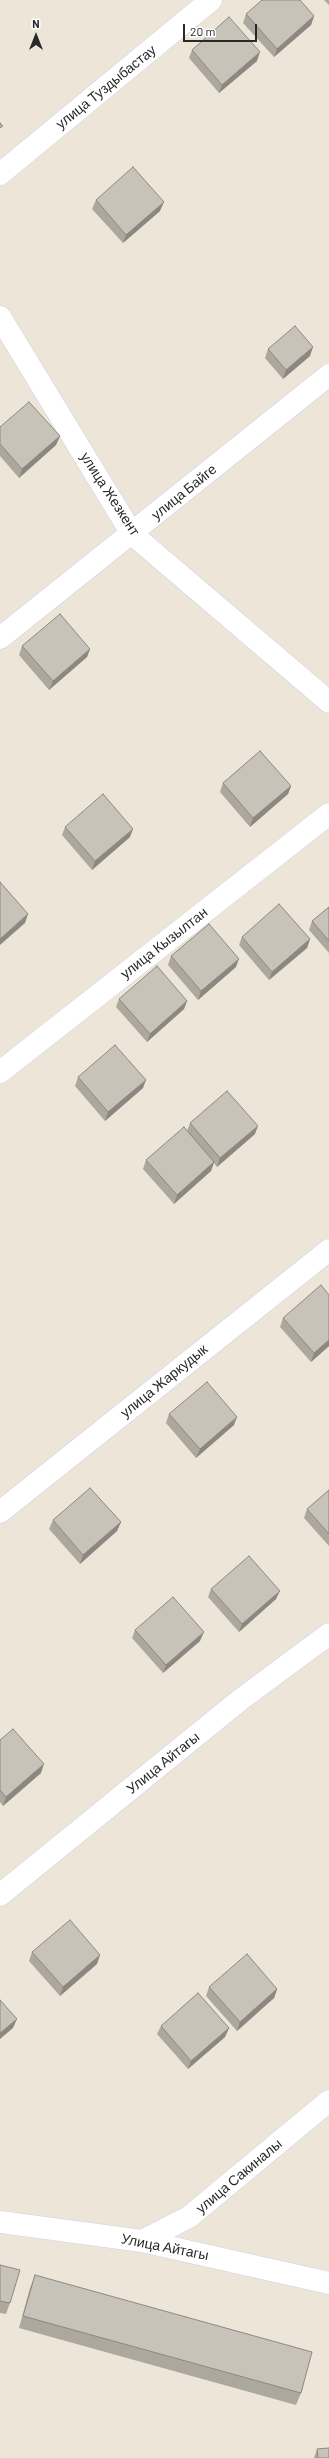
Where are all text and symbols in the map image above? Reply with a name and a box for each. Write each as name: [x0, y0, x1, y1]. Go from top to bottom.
north arrow: [16, 16, 56, 56]
scale bar: [185, 16, 259, 42]
text: N: [32, 17, 40, 30]
text: 20 m: [190, 24, 216, 38]
street label: улица Туздыбастау: [53, 42, 159, 132]
street label: улица Жезкент: [77, 449, 143, 539]
street label: улица Байге: [148, 461, 220, 523]
street label: улица Кызылтан: [117, 904, 211, 982]
street label: улица Жаркудык: [117, 1341, 211, 1421]
street label: Улица Айтагы: [123, 1728, 203, 1798]
street label: улица Сакиналы: [193, 2135, 285, 2217]
street label: Улица Айтагы: [120, 2230, 210, 2264]

